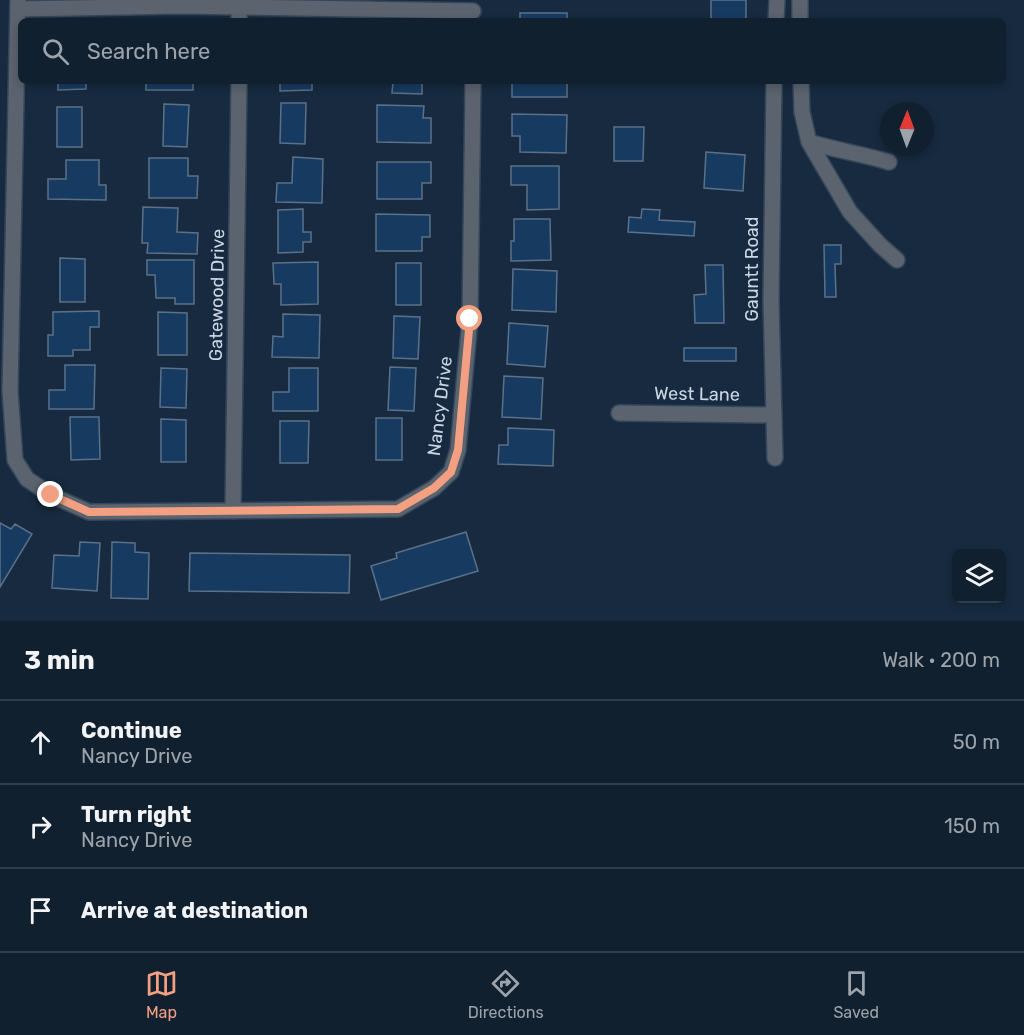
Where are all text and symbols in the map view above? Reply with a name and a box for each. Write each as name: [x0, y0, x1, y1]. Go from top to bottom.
search box: [18, 18, 1006, 84]
icon: search: [39, 35, 72, 68]
text: Search here: [87, 38, 210, 65]
north arrow: [880, 102, 934, 156]
street label: Gauntt Road: [741, 217, 763, 321]
street label: Gatewood Drive: [205, 229, 229, 361]
route start: [456, 305, 482, 331]
street label: Nancy Drive: [423, 355, 457, 457]
street label: West Lane: [654, 382, 740, 406]
route end: [37, 481, 63, 507]
map controls: [952, 549, 1006, 603]
button: layers: [952, 549, 1006, 603]
text: 3 min: [24, 645, 95, 676]
text: Walk · 200 m: [882, 648, 1000, 672]
text: Continue: [81, 717, 182, 744]
icon: ahead: [24, 726, 57, 759]
text: 50 m: [953, 730, 1000, 754]
text: Nancy Drive: [81, 744, 192, 768]
text: Turn right: [81, 801, 191, 828]
icon: right: [24, 810, 57, 843]
text: 150 m: [944, 814, 1000, 838]
text: Nancy Drive: [81, 828, 192, 852]
icon: arrive: [24, 894, 57, 927]
text: Arrive at destination: [81, 897, 308, 924]
tab: Map: [145, 967, 178, 1022]
tab: Directions: [468, 967, 544, 1022]
tab: Saved: [833, 967, 879, 1022]

